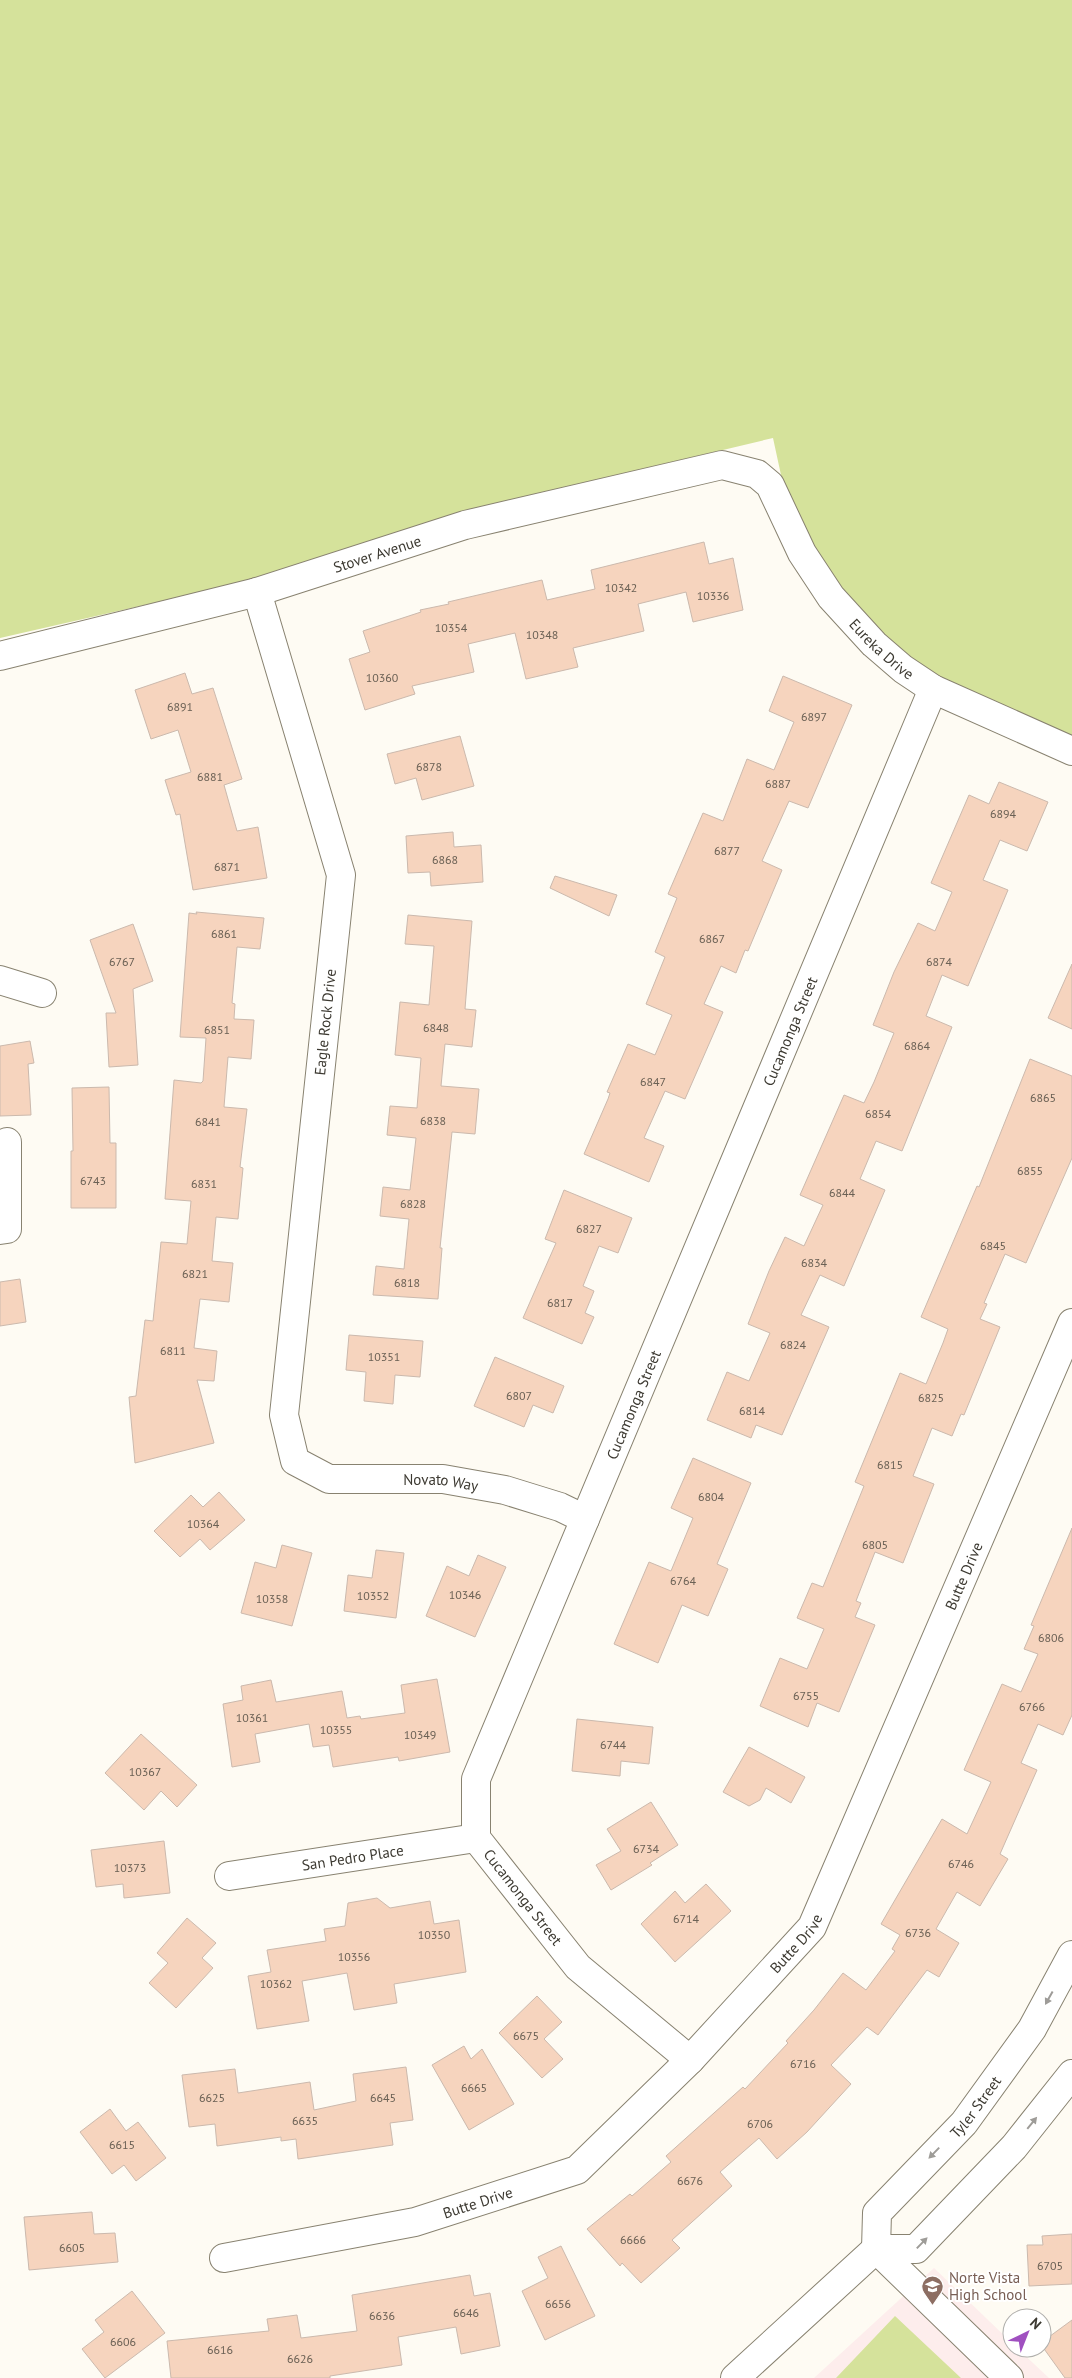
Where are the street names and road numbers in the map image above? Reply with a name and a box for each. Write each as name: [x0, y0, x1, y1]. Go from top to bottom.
street label: Stover Avenue: [331, 530, 423, 576]
street label: Eureka Drive: [846, 614, 918, 683]
street label: Eagle Rock Drive: [310, 968, 340, 1076]
street label: Cucamonga Street: [758, 973, 821, 1089]
street label: Cucamonga Street: [602, 1347, 664, 1462]
street label: Novato Way: [403, 1469, 480, 1495]
street label: Butte Drive: [940, 1539, 986, 1613]
street label: San Pedro Place: [300, 1840, 405, 1874]
street label: Cucamonga Street: [480, 1845, 566, 1949]
street label: Butte Drive: [765, 1911, 826, 1977]
street label: Tyler Street: [946, 2072, 1005, 2142]
street label: Butte Drive: [440, 2182, 515, 2222]

